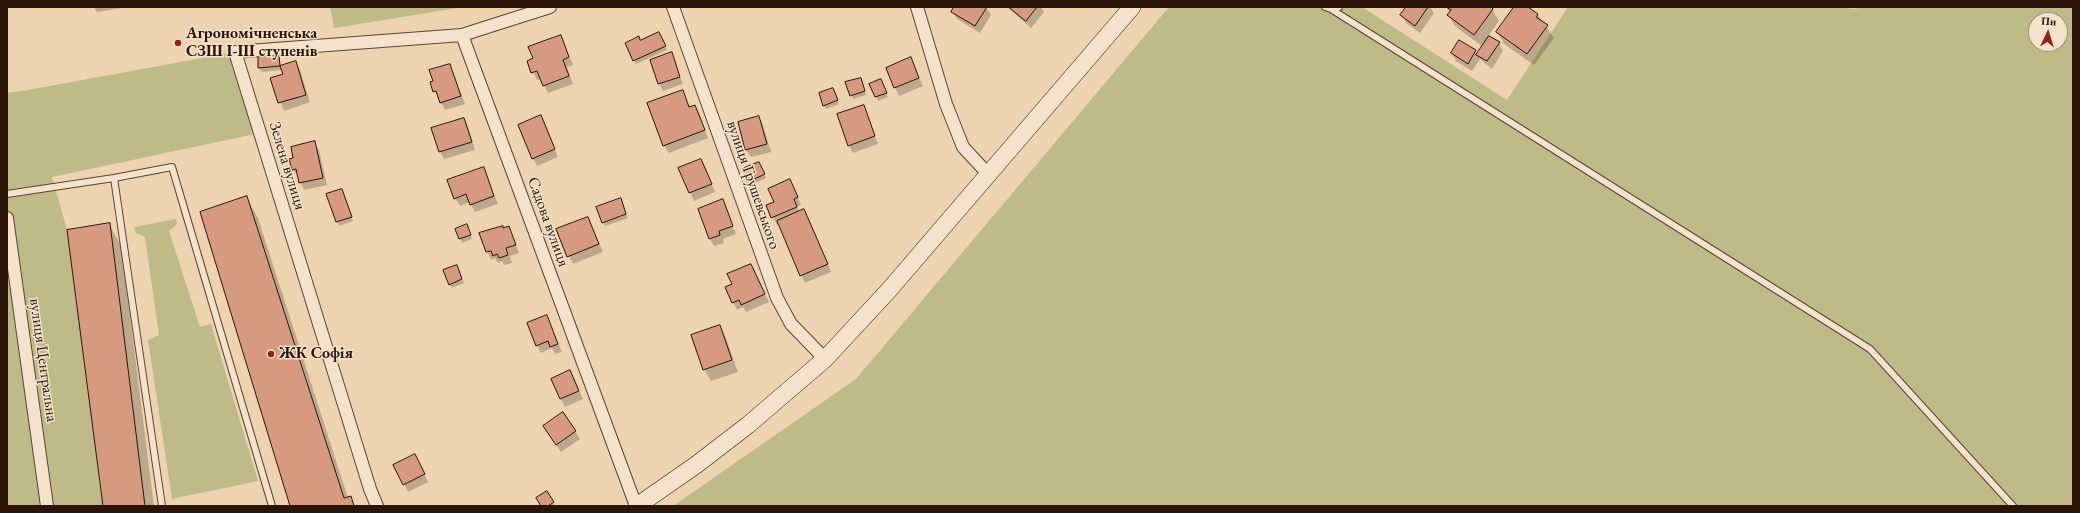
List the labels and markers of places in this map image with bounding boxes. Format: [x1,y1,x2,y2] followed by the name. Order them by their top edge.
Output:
[186,24,318,62] place label: Агрономічненська СЗШ І-ІІІ ступенів
[173,38,183,48] marker: Агрономічненська СЗШ І-ІІІ ступенів
[279,344,353,364] place label: ЖК Софія
[266,349,276,359] marker: ЖК Софія

